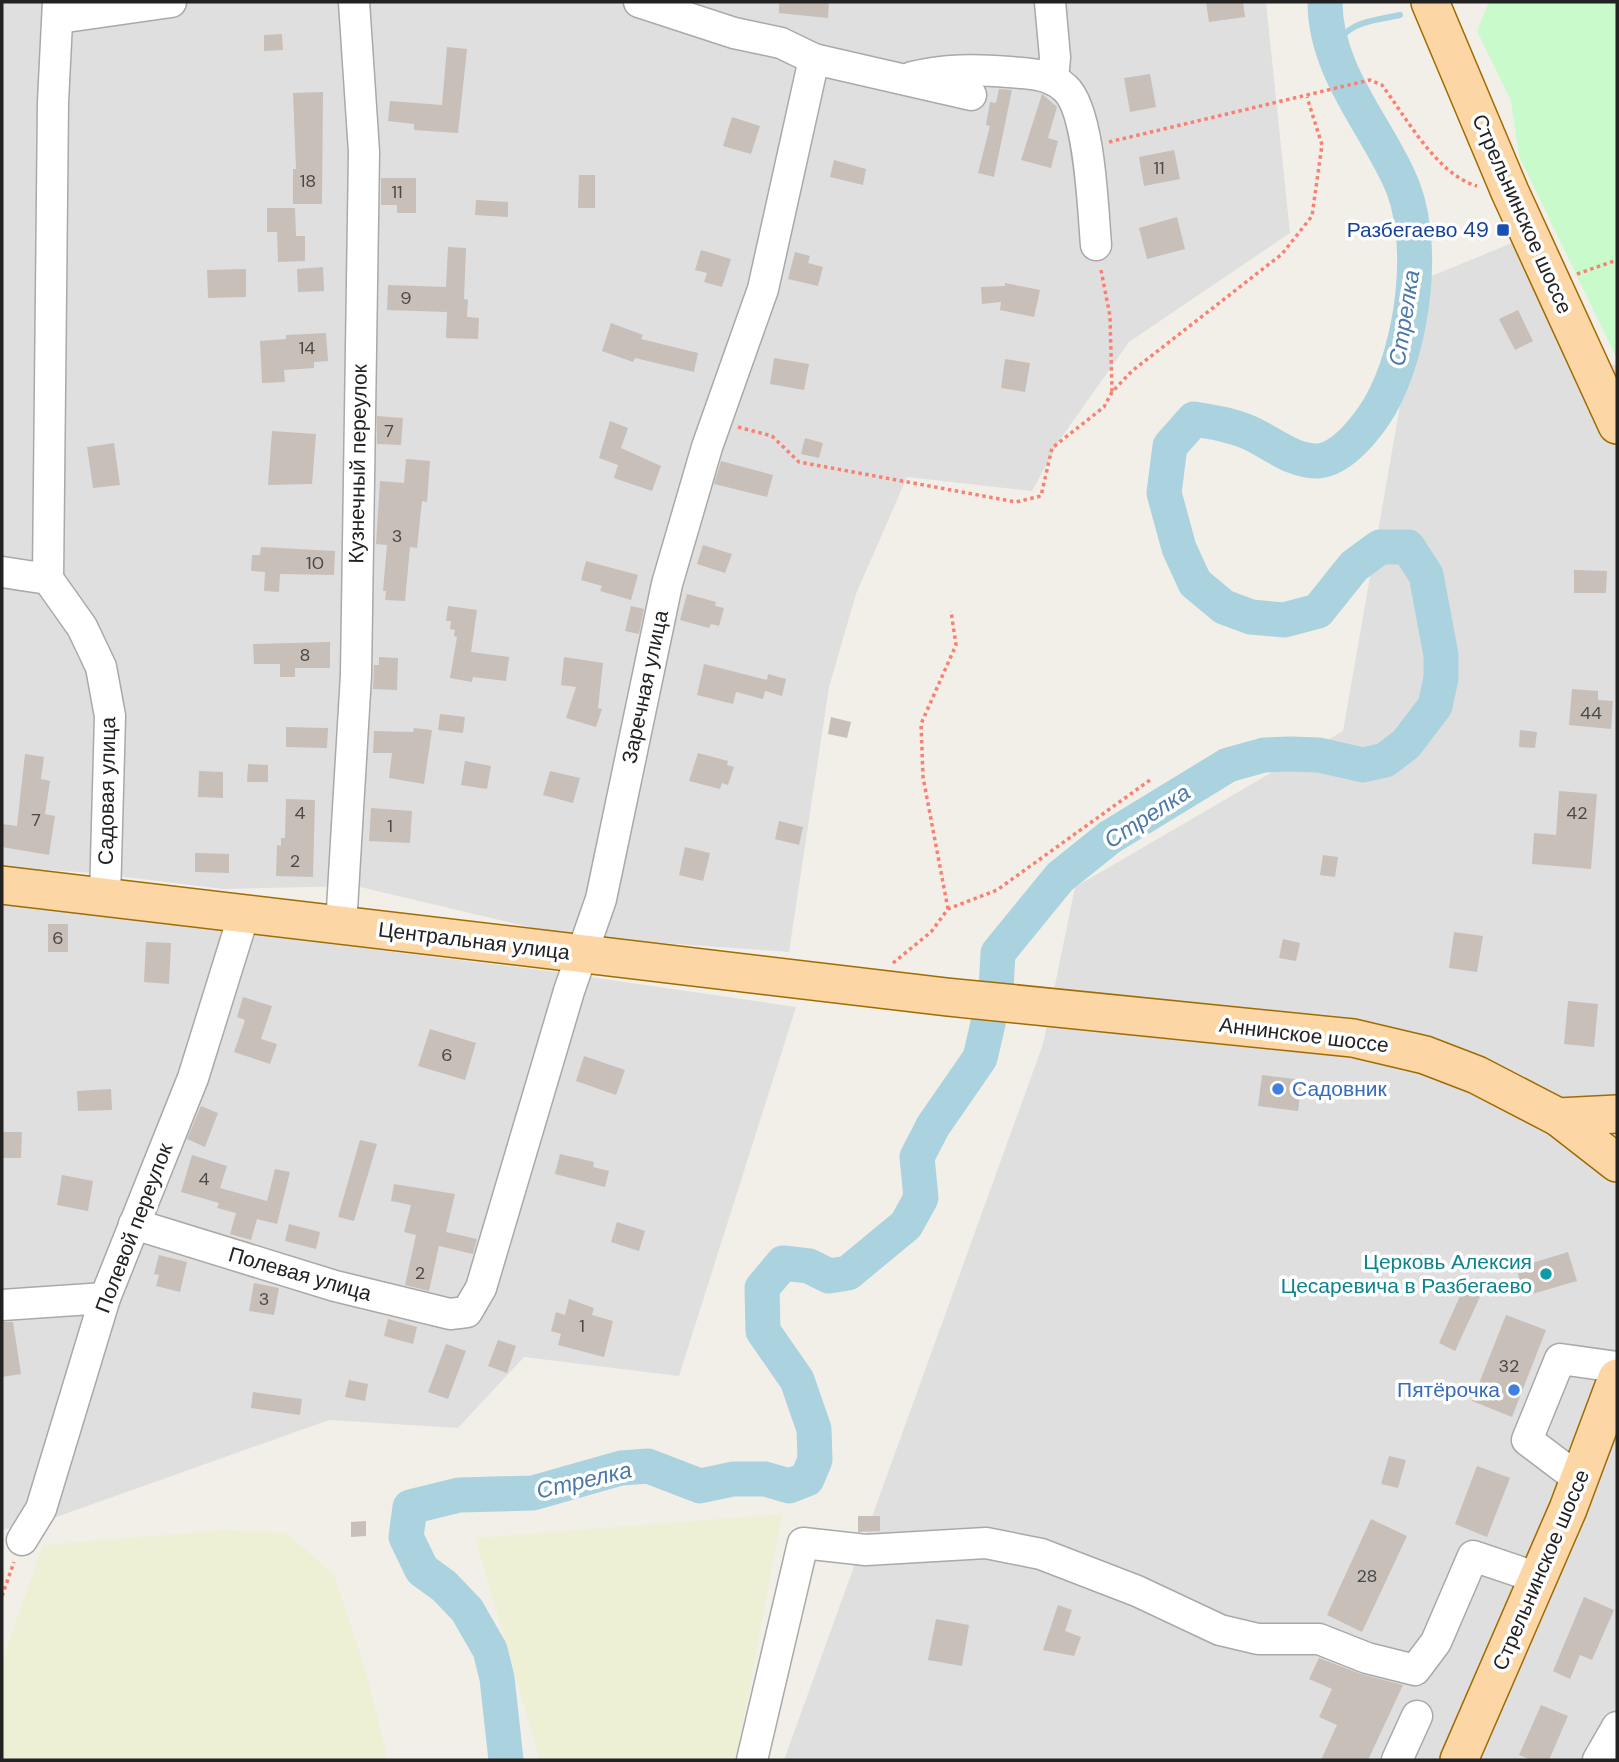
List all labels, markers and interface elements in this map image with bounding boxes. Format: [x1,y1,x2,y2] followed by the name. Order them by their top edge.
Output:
[1465,110,1579,318] street label: Стрельнинское шоссе
[1153,156,1165,180] house number: 11
[300,169,316,193] house number: 18
[391,180,403,204] house number: 11
[1347,216,1489,244] place label: Разбегаево 49
[1495,222,1511,238] marker: Разбегаево 49
[1382,268,1426,368] water label: Стрелка
[400,286,412,310] house number: 9
[299,336,315,360] house number: 14
[342,363,374,564] street label: Кузнечный переулок
[384,419,394,443] house number: 7
[392,524,402,548] house number: 3
[306,551,324,575] house number: 10
[615,608,675,766] street label: Заречная улица
[300,643,310,667] house number: 8
[1580,701,1602,725] house number: 44
[92,716,122,865] street label: Садовая улица
[1098,777,1196,855] water label: Стрелка
[295,801,306,825] house number: 4
[1566,801,1588,825] house number: 42
[31,808,41,832] house number: 7
[387,814,393,838] house number: 1
[290,849,300,873] house number: 2
[377,915,572,967] street label: Центральная улица
[52,926,64,950] house number: 6
[1218,1011,1390,1059] street label: Аннинское шоссе
[441,1043,453,1067] house number: 6
[1292,1075,1387,1103] place label: Садовник
[1270,1081,1286,1097] marker: Садовник
[89,1138,180,1317] street label: Полевой переулок
[199,1167,210,1191] house number: 4
[225,1240,375,1308] street label: Полевая улица
[1281,1248,1532,1300] place label: Церковь Алексия Цесаревича в Разбегаево
[415,1261,425,1285] house number: 2
[1538,1266,1554,1282] marker: Церковь Алексия Цесаревича в Разбегаево
[259,1287,269,1311] house number: 3
[579,1314,585,1338] house number: 1
[1498,1354,1520,1378] house number: 32
[1397,1376,1500,1404] place label: Пятёрочка
[1506,1382,1522,1398] marker: Пятёрочка
[533,1454,635,1506] water label: Стрелка
[1486,1465,1596,1675] street label: Стрельнинское шоссе
[1356,1564,1378,1588] house number: 28

